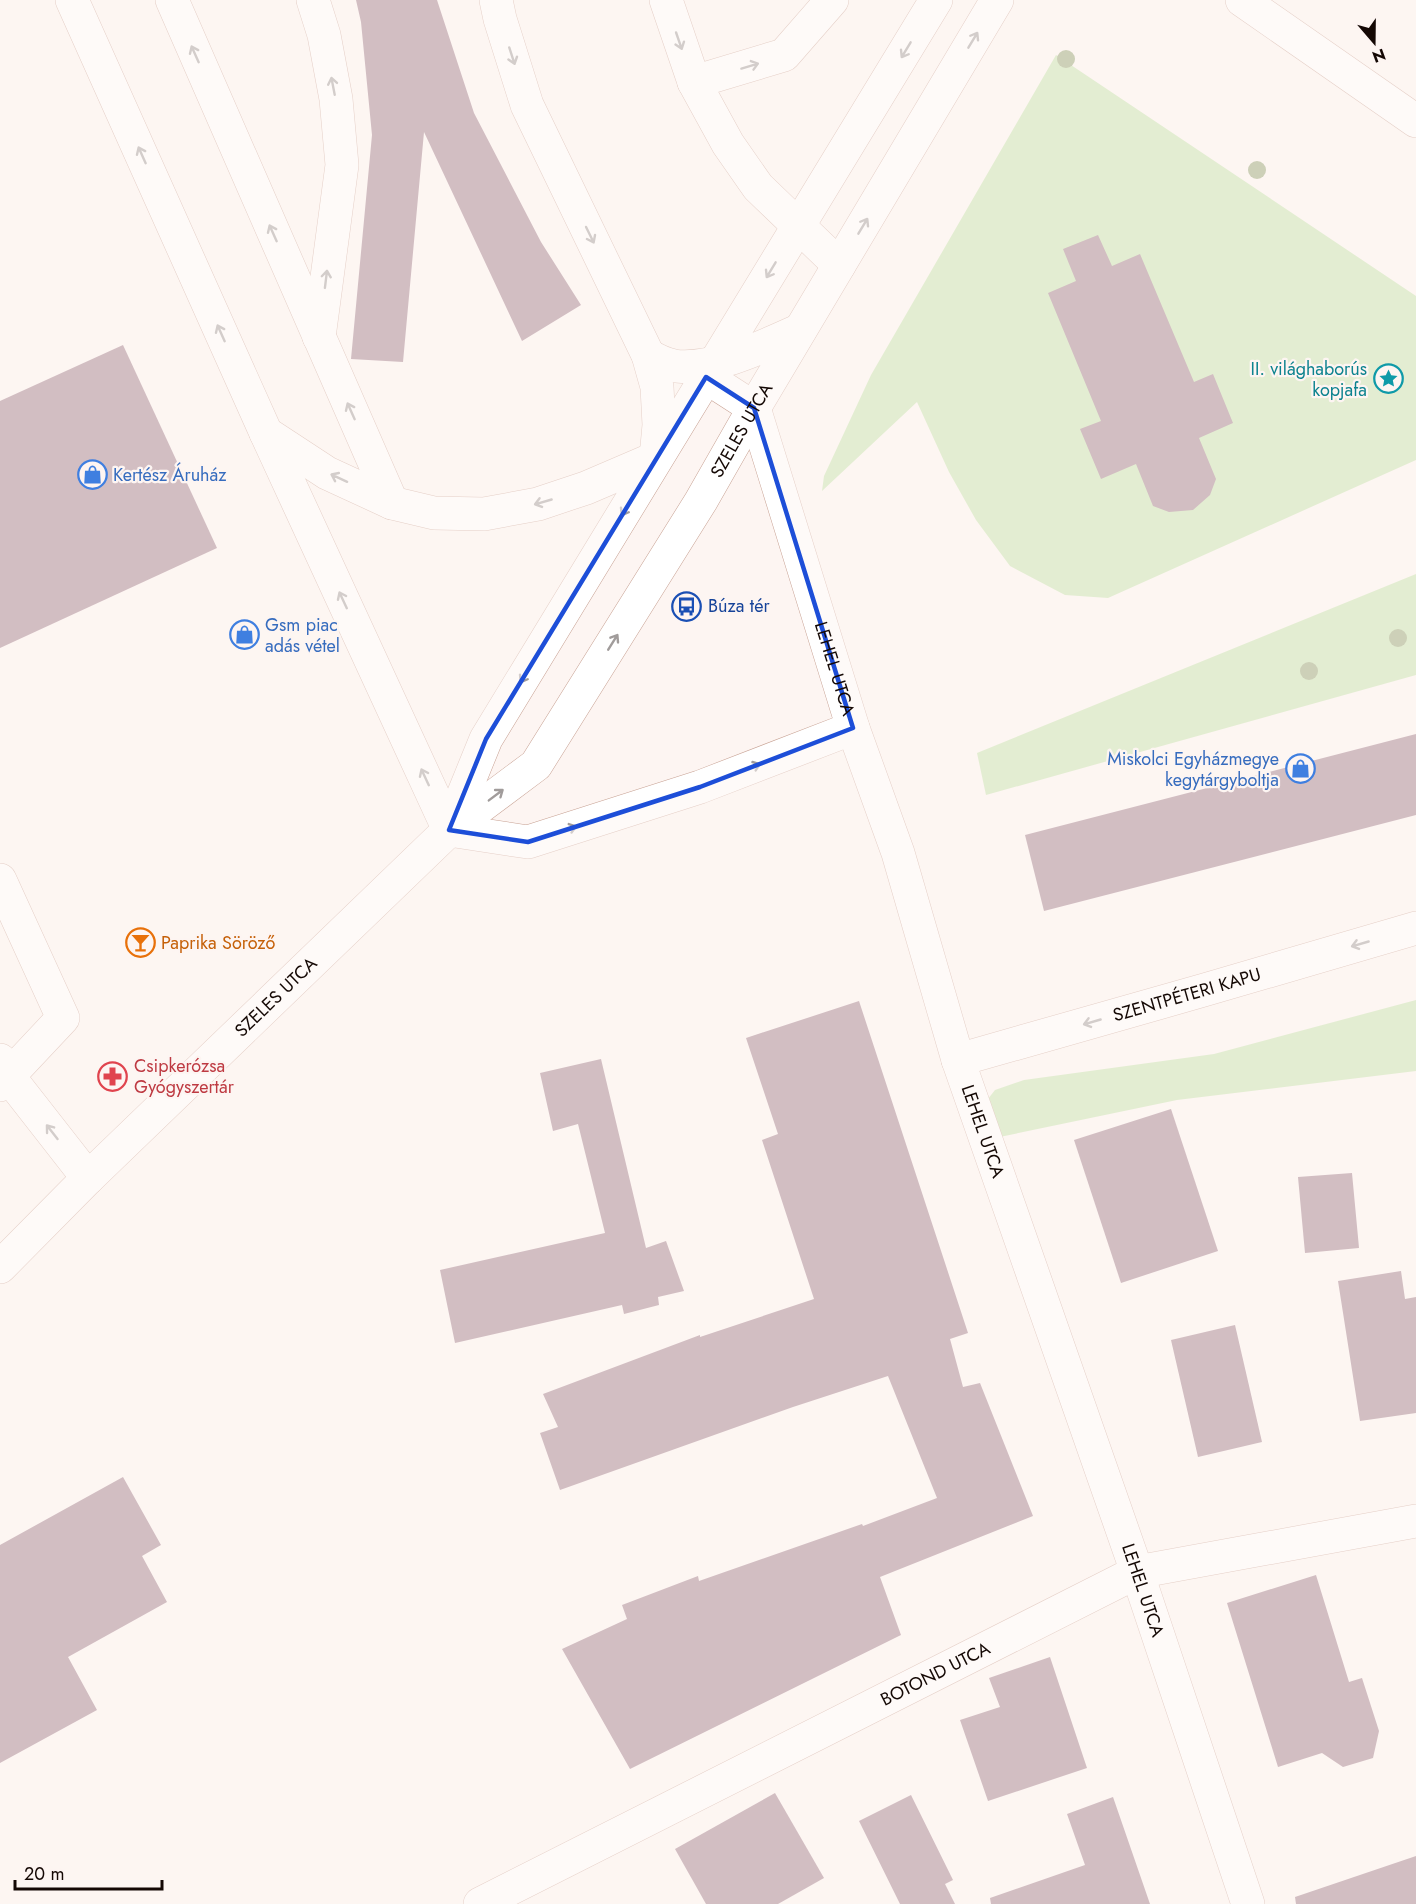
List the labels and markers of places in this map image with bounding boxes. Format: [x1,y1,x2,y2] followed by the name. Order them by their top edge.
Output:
[1251,356,1367,403] place label: II. világhaborús kopjafa
[1372,363,1404,395] place icon: II. világhaborús kopjafa
[76,459,108,491] shop icon: Kertész Áruház
[113,462,227,488] place label: Kertész Áruház
[671,590,703,622] bus stop icon: Búza tér
[708,593,770,619] place label: Búza tér
[265,612,340,659] place label: Gsm piac adás vétel
[228,619,260,651] shop icon: Gsm piac adás vétel
[1107,746,1279,793] place label: Miskolci Egyházmegye kegytárgyboltja
[1284,753,1316,785] shop icon: Miskolci Egyházmegye kegytárgyboltja
[124,927,156,959] bar icon: Paprika Söröző
[161,930,276,956] place label: Paprika Söröző
[134,1053,235,1100] place label: Csipkerózsa Gyógyszertár
[97,1060,129,1092] pharmacy icon: Csipkerózsa Gyógyszertár

